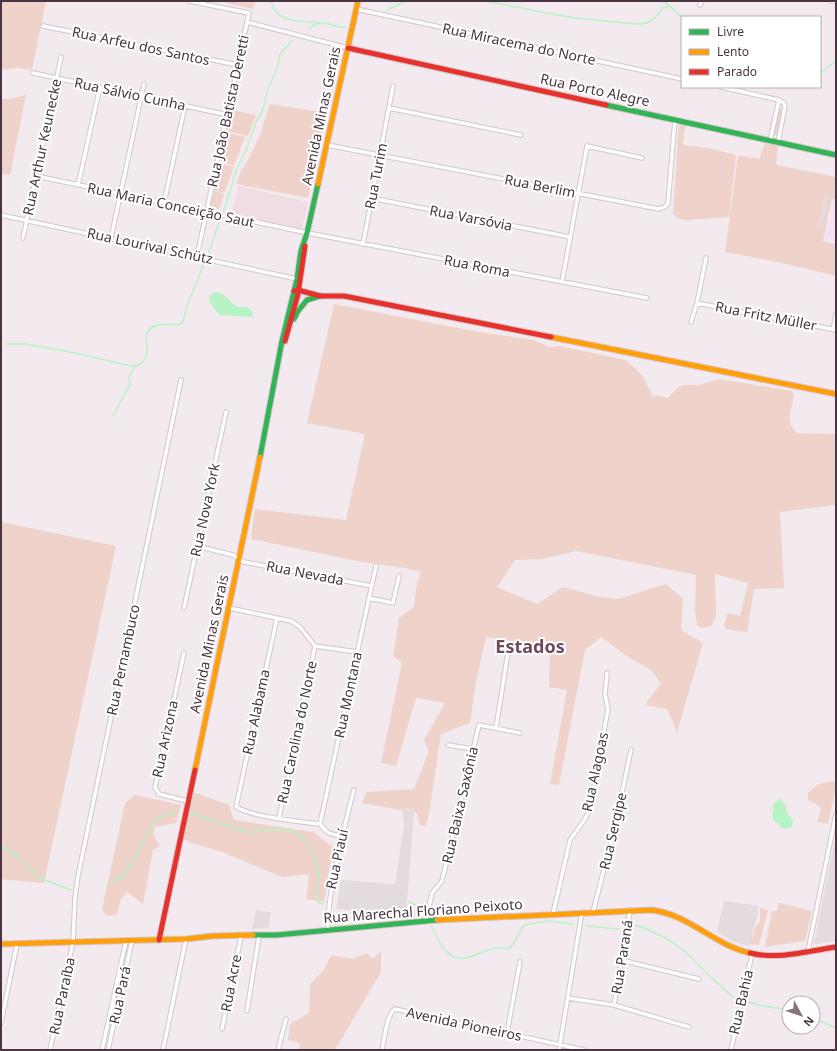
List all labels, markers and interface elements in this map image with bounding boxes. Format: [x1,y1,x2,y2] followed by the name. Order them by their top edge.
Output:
[681,16,821,88] legend
[441,18,598,69] street label: Rua Miracema do Norte
[70,22,212,69] street label: Rua Arfeu dos Santos
[717,23,744,40] text: Livre
[202,33,253,189] street label: Rua João Batista Deretti
[717,43,749,60] text: Lento
[297,45,345,187] street label: Avenida Minas Gerais
[717,63,757,80] text: Parado
[539,69,652,110] street label: Rua Porto Alegre
[73,72,188,115] street label: Rua Sálvio Cunha
[18,77,65,217] street label: Rua Arthur Keunecke
[360,141,391,211] street label: Rua Turim
[503,169,577,202] street label: Rua Berlim
[86,178,256,232] street label: Rua Maria Conceição Saut
[428,200,514,235] street label: Rua Varsóvia
[85,223,215,268] street label: Rua Lourival Schütz
[442,250,512,281] street label: Rua Roma
[714,296,819,335] street label: Rua Fritz Müller
[185,461,224,558] street label: Rua Nova York
[265,556,345,589] street label: Rua Nevada
[185,573,233,715] street label: Avenida Minas Gerais
[101,603,144,717] street label: Rua Pernambuco
[495,634,565,658] district label: Estados
[329,650,366,740] street label: Rua Montana
[272,659,321,805] street label: Rua Carolina do Norte
[237,668,274,756] street label: Rua Alabama
[147,698,182,779] street label: Rua Arizona
[577,730,612,813] street label: Rua Alagoas
[437,744,482,865] street label: Rua Baixa Saxônia
[594,790,631,871] street label: Rua Sergipe
[321,827,352,891] street label: Rua Piauí
[323,894,523,927] street label: Rua Marechal Floriano Peixoto
[606,918,637,995] street label: Rua Paraná
[216,953,245,1013] street label: Rua Acre
[44,955,79,1036] street label: Rua Paraíba
[104,964,135,1026] street label: Rua Pará
[724,968,757,1036] street label: Rua Bahia
[781,995,821,1035] north arrow
[405,1002,524,1045] street label: Avenida Pioneiros
[800,1013,818,1030] text: N

